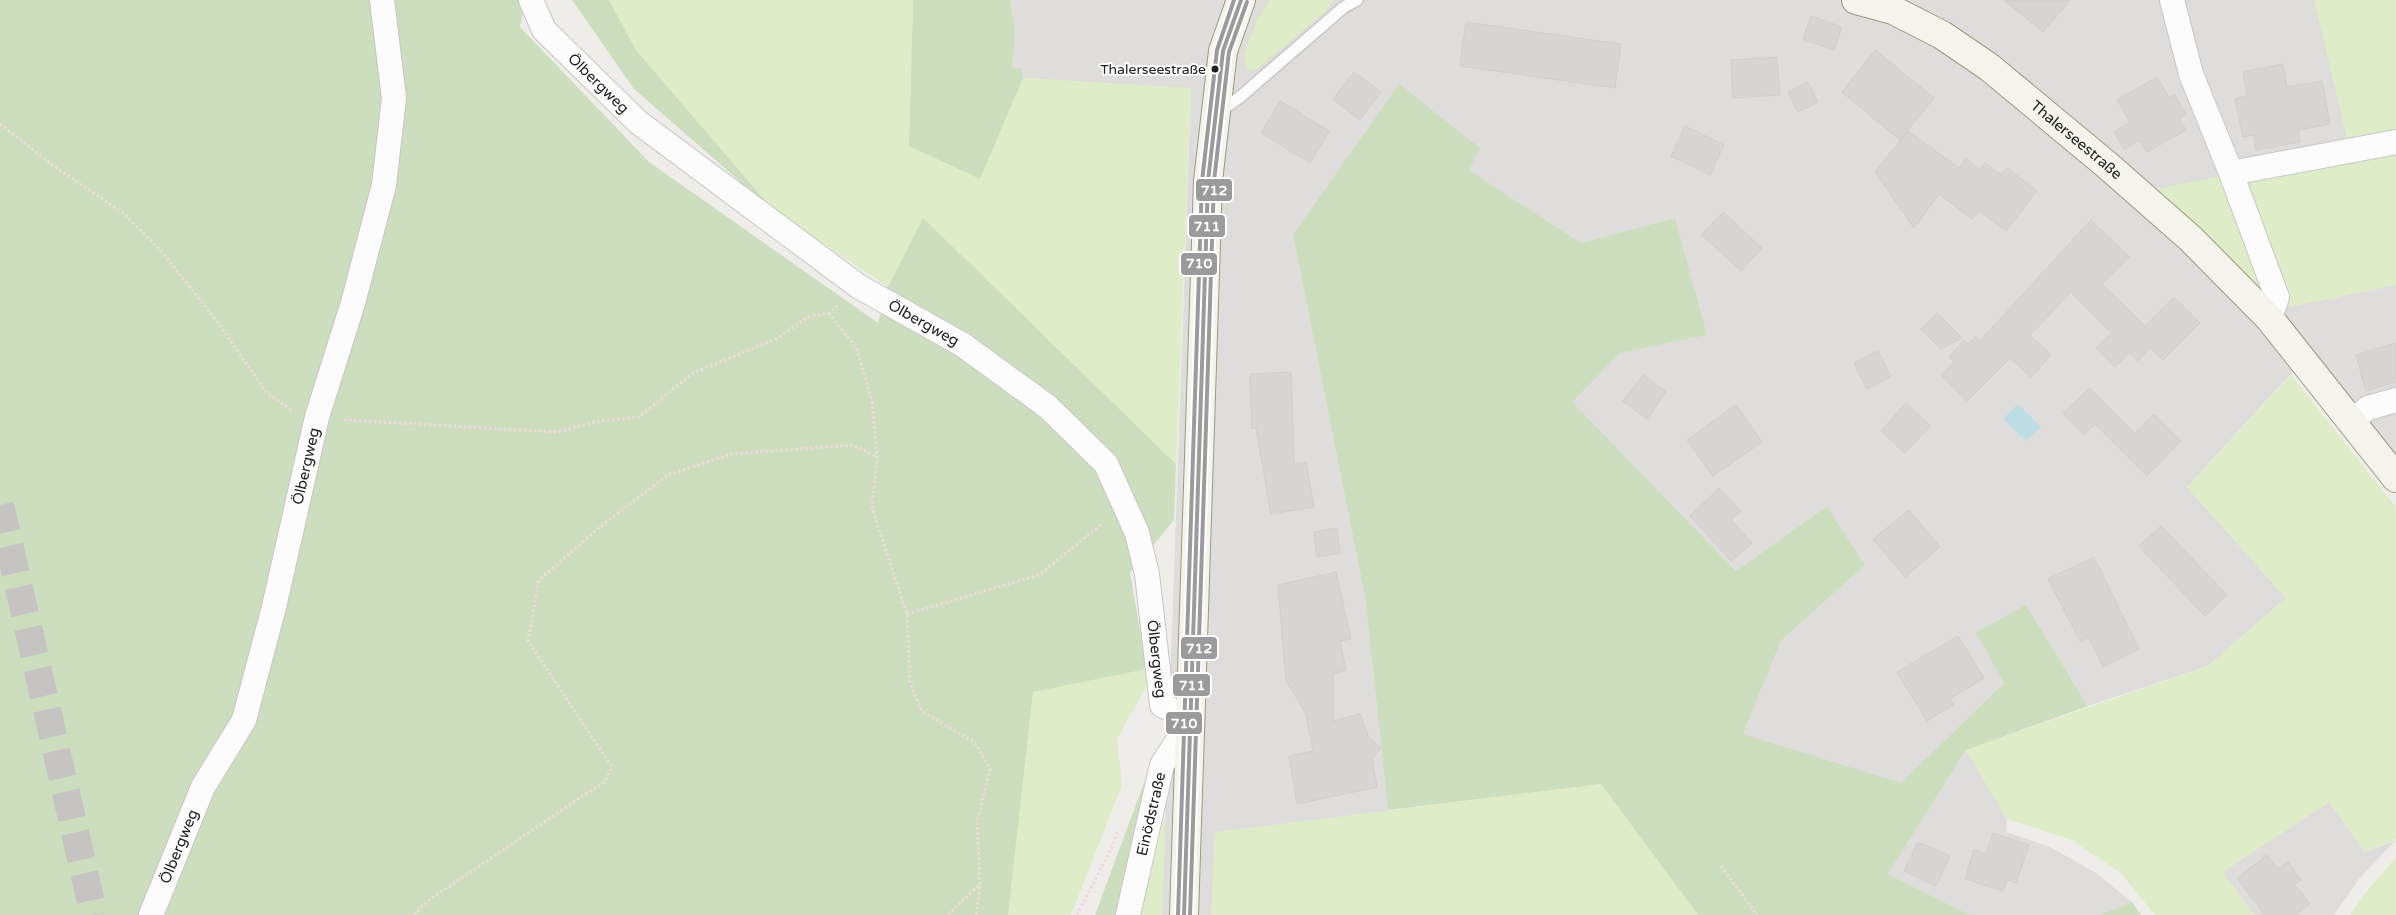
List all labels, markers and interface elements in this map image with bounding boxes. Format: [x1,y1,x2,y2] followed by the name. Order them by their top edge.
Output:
[564,49,633,117] street label: Ölbergweg
[1100,61,1206,78] place label: Thalerseestraße
[1210,64,1220,74] marker: Thalerseestraße
[2027,97,2126,183] street label: Thalerseestraße
[1195,178,1233,202] line badge: 712
[1201,182,1227,199] text: 712
[1188,214,1226,238] line badge: 711
[1194,218,1220,235] text: 711
[1180,252,1218,276] line badge: 710
[1186,255,1212,272] text: 710
[885,296,962,350] street label: Ölbergweg
[288,426,323,506] street label: Ölbergweg
[1143,619,1170,699] street label: Ölbergweg
[1180,636,1218,660] line badge: 712
[1186,640,1212,657] text: 712
[1172,673,1211,697] line badge: 711
[1179,677,1205,694] text: 711
[1165,711,1203,735] line badge: 710
[1171,715,1197,732] text: 710
[1133,770,1169,858] street label: Einödstraße
[156,807,202,886] street label: Ölbergweg

